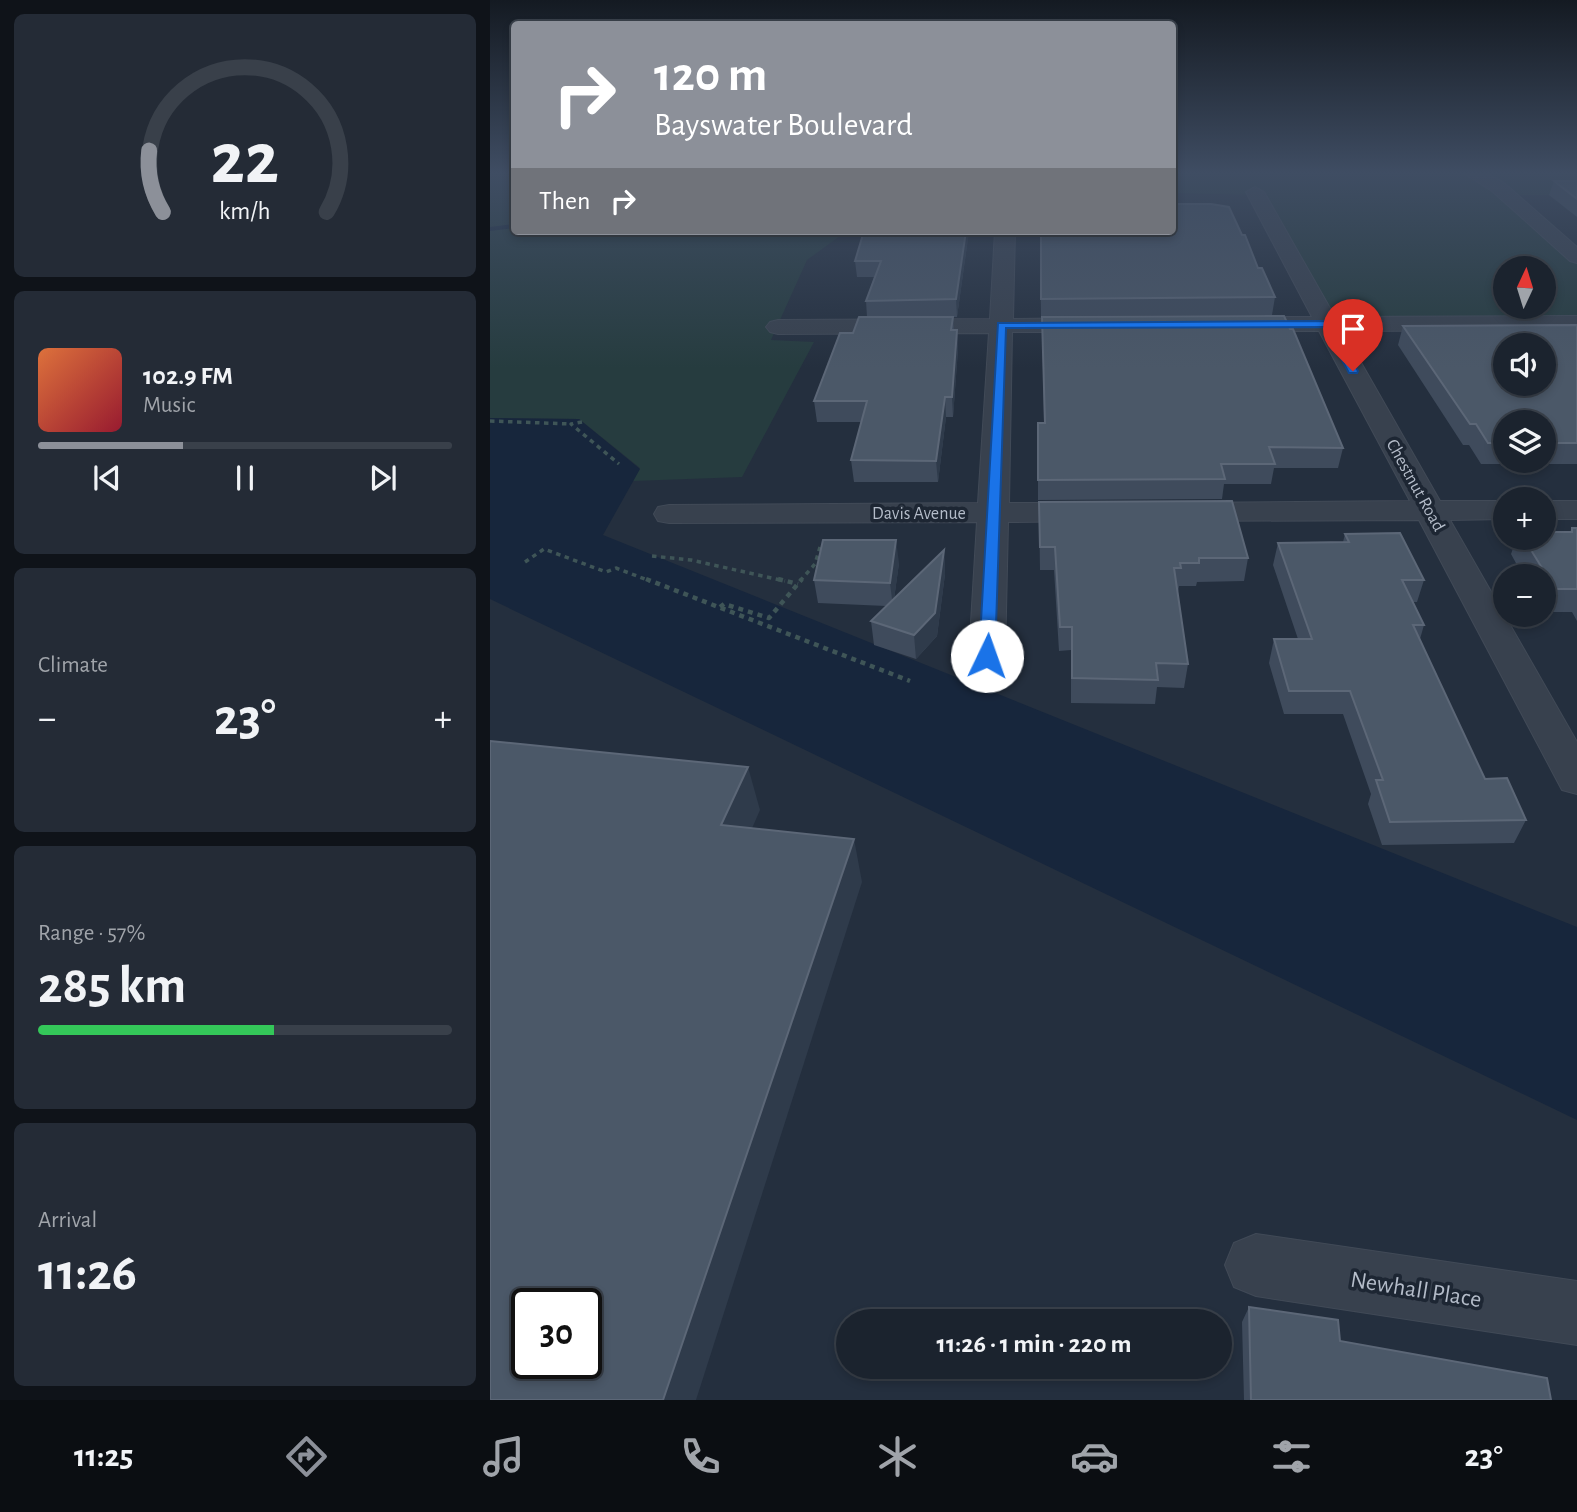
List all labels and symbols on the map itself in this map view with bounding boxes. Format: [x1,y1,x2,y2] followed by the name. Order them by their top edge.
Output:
[1493,256,1556,318] north arrow
[1323,299,1383,371] pin
[1382,436,1448,535] street label: Chestnut Road
[872,505,966,523] street label: Davis Avenue
[950,619,1024,693] position arrow
[1349,1268,1483,1312] street label: Newhall Place
[511,1288,602,1379] speed limit sign: 30

